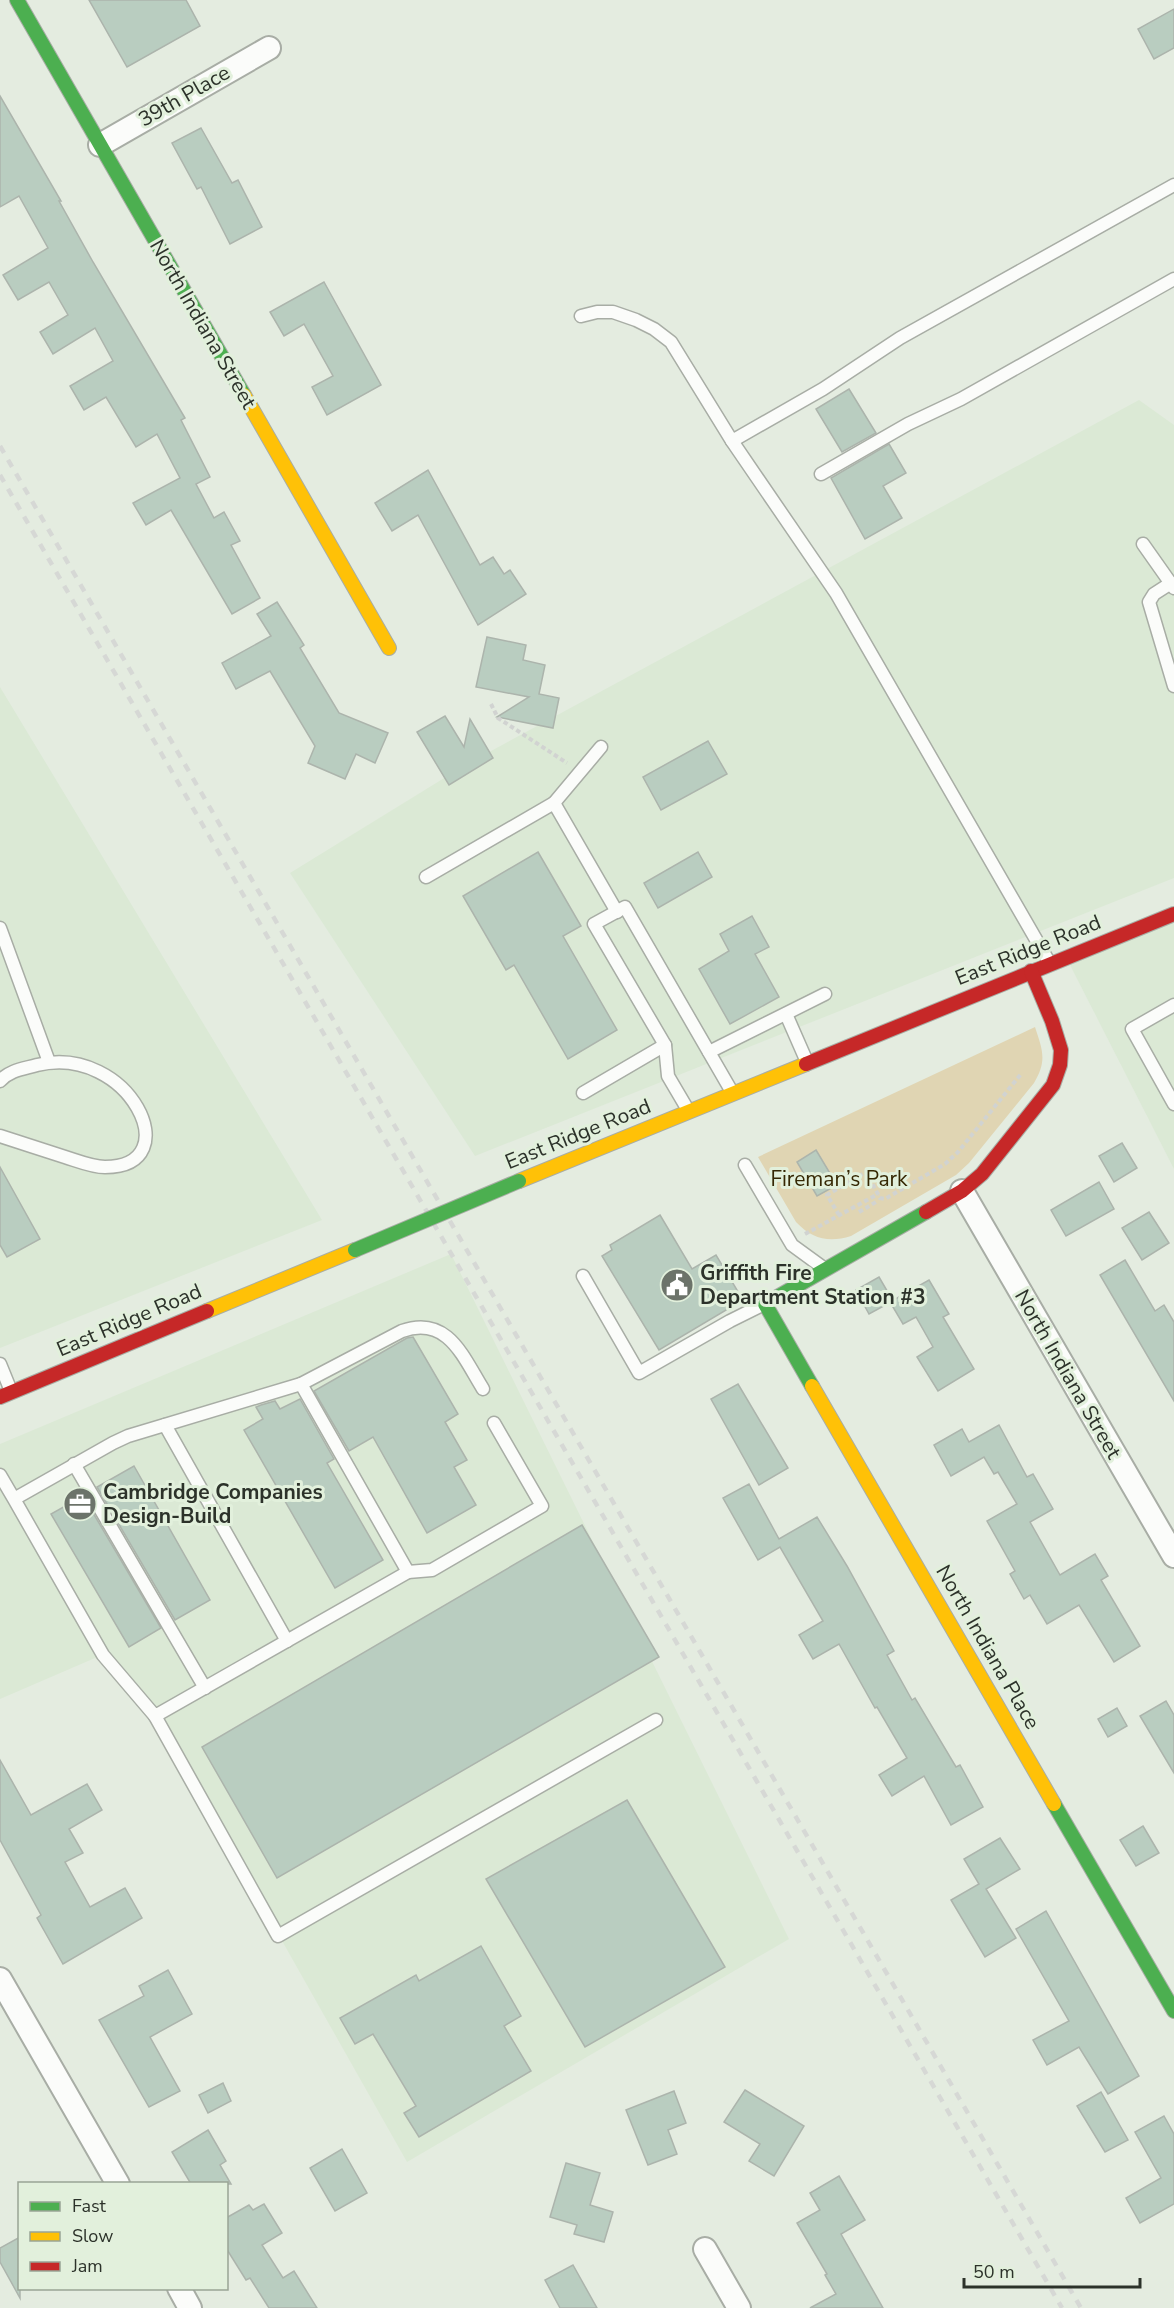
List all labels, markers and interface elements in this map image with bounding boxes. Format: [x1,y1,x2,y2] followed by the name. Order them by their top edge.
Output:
[133,59,235,133] street label: 39th Place
[143,234,263,414] street label: North Indiana Street
[951,908,1105,992] street label: East Ridge Road
[501,1092,655,1176] street label: East Ridge Road
[770,1165,908,1193] park label: Fireman’s Park
[700,1259,926,1311] place label: Griffith Fire Department Station #3
[659,1267,695,1303] public building icon: Griffith Fire Department Station #3
[52,1277,206,1363] street label: East Ridge Road
[1008,1284,1128,1464] street label: North Indiana Street
[103,1478,323,1530] place label: Cambridge Companies Design-Build
[62,1486,98,1522] office icon: Cambridge Companies Design-Build
[930,1560,1046,1734] street label: North Indiana Place
[18,2182,228,2290] legend
[72,2194,107,2218] text: Fast
[72,2224,113,2248] text: Slow
[964,2251,1140,2289] scale bar
[71,2254,103,2278] text: Jam
[973,2260,1015,2284] text: 50 m

